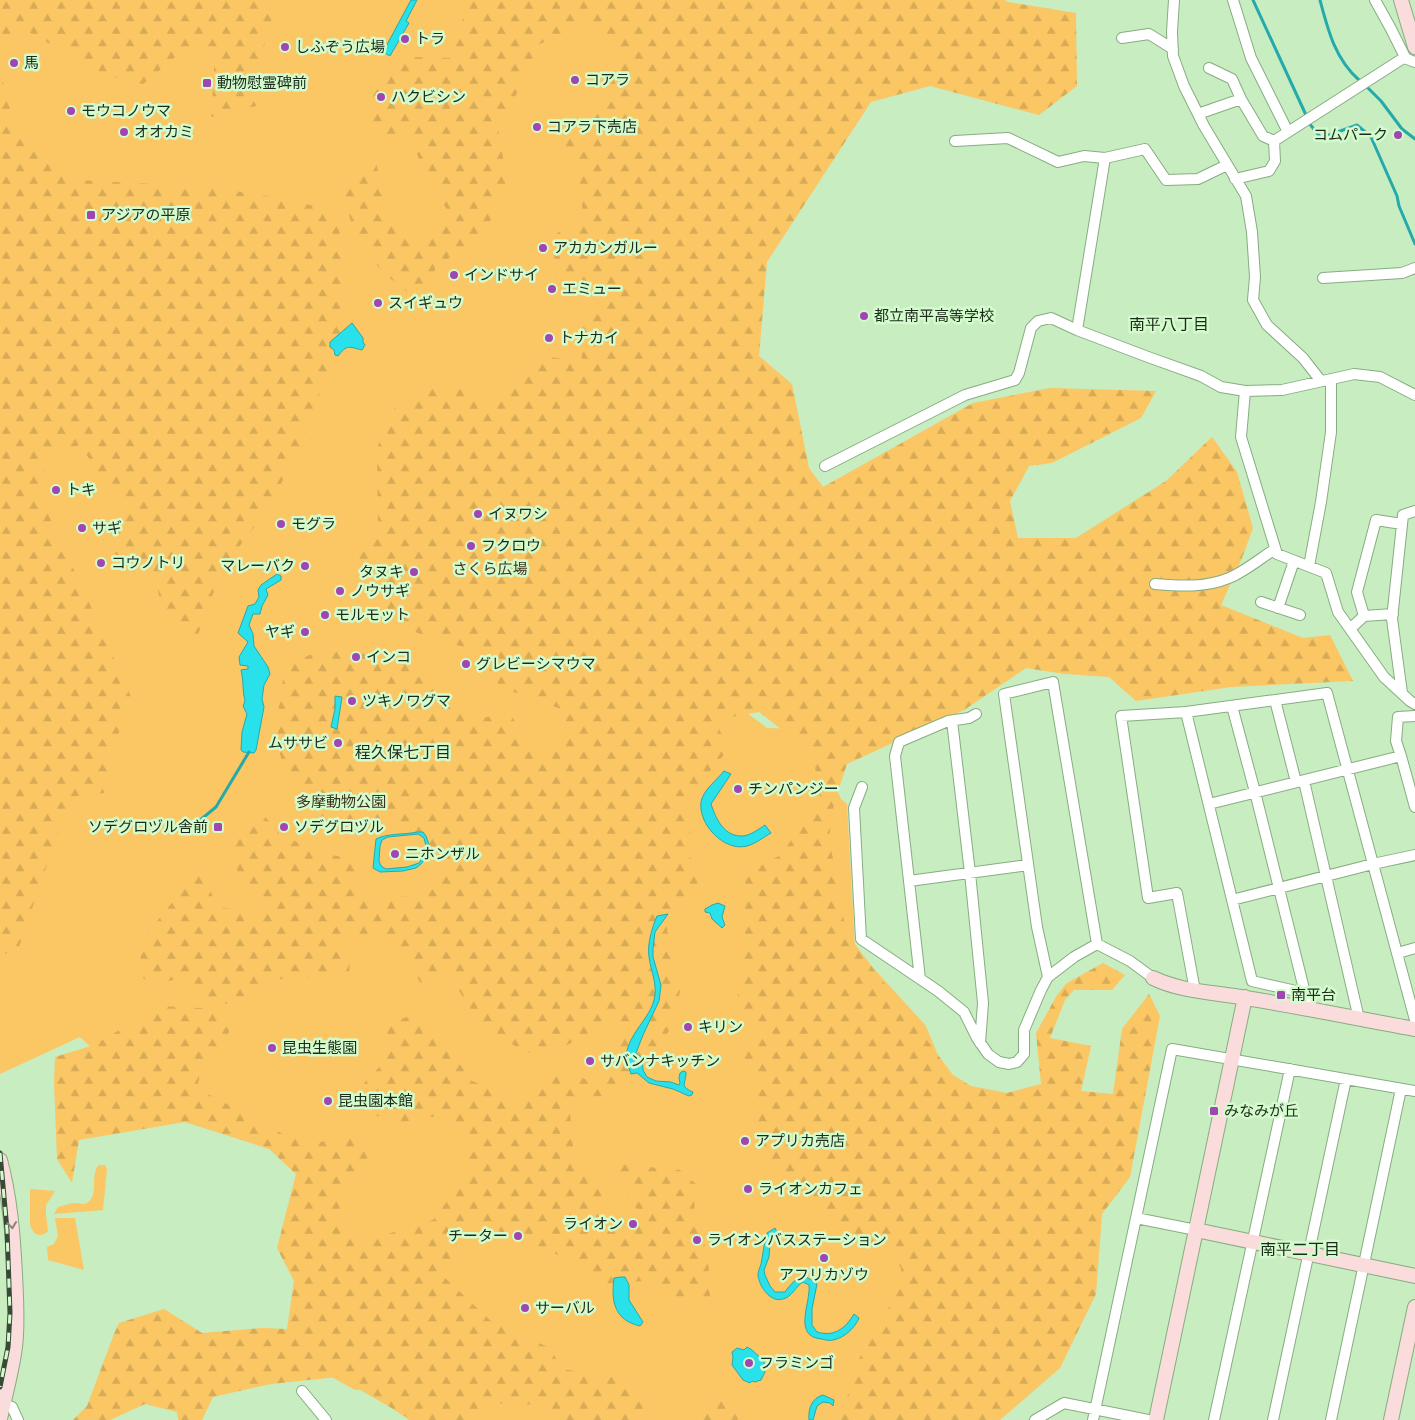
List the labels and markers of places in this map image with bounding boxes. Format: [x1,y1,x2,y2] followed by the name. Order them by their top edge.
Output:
[415,30,445,49] place label: トラ
[399,33,411,45] marker: トラ
[295,38,385,57] place label: しふぞう広場
[279,41,291,53] marker: しふぞう広場
[24,54,39,73] place label: 馬
[8,57,20,69] marker: 馬
[585,71,630,90] place label: コアラ
[217,74,307,93] place label: 動物慰霊碑前
[569,74,581,86] marker: コアラ
[201,77,213,89] marker: 動物慰霊碑前
[391,88,466,107] place label: ハクビシン
[375,91,387,103] marker: ハクビシン
[81,102,171,121] place label: モウコノウマ
[65,105,77,117] marker: モウコノウマ
[547,118,637,137] place label: コアラ下売店
[531,121,543,133] marker: コアラ下売店
[134,123,194,142] place label: オオカミ
[118,126,130,138] marker: オオカミ
[1313,126,1388,145] place label: コムパーク
[1392,129,1404,141] marker: コムパーク
[101,206,190,225] place label: アジアの平原
[85,209,97,221] marker: アジアの平原
[553,239,658,258] place label: アカカンガルー
[537,242,549,254] marker: アカカンガルー
[464,266,539,285] place label: インドサイ
[448,269,460,281] marker: インドサイ
[562,280,622,299] place label: エミュー
[546,283,558,295] marker: エミュー
[388,294,463,313] place label: スイギュウ
[372,297,384,309] marker: スイギュウ
[874,307,994,326] place label: 都立南平高等学校
[858,310,870,322] marker: 都立南平高等学校
[559,329,619,348] place label: トナカイ
[543,332,555,344] marker: トナカイ
[66,481,96,500] place label: トキ
[50,484,62,496] marker: トキ
[488,505,548,524] place label: イヌワシ
[472,508,484,520] marker: イヌワシ
[291,515,336,534] place label: モグラ
[275,518,287,530] marker: モグラ
[92,519,122,538] place label: サギ
[76,522,88,534] marker: サギ
[481,537,541,556] place label: フクロウ
[465,540,477,552] marker: フクロウ
[111,554,185,573] place label: コウノトリ
[95,557,107,569] marker: コウノトリ
[220,557,295,576] place label: マレーバク
[299,560,311,572] marker: マレーバク
[359,563,404,582] place label: タヌキ
[408,566,420,578] marker: タヌキ
[350,582,410,601] place label: ノウサギ
[334,585,346,597] marker: ノウサギ
[335,606,410,625] place label: モルモット
[319,609,331,621] marker: モルモット
[265,623,295,642] place label: ヤギ
[299,626,311,638] marker: ヤギ
[366,648,411,667] place label: インコ
[350,651,362,663] marker: インコ
[476,655,596,674] place label: グレビーシマウマ
[460,658,472,670] marker: グレビーシマウマ
[362,692,451,711] place label: ツキノワグマ
[346,695,358,707] marker: ツキノワグマ
[268,734,328,753] place label: ムササビ
[332,737,344,749] marker: ムササビ
[748,780,839,799] place label: チンパンジー
[732,783,744,795] marker: チンパンジー
[88,818,208,837] place label: ソデグロヅル舎前
[294,818,384,837] place label: ソデグロヅル
[212,821,224,833] marker: ソデグロヅル舎前
[278,821,290,833] marker: ソデグロヅル
[405,845,480,864] place label: ニホンザル
[389,848,401,860] marker: ニホンザル
[1291,986,1336,1005] place label: 南平台
[1275,989,1287,1001] marker: 南平台
[698,1018,743,1037] place label: キリン
[682,1021,694,1033] marker: キリン
[282,1039,357,1058] place label: 昆虫生態園
[266,1042,278,1054] marker: 昆虫生態園
[600,1052,720,1071] place label: サバンナキッチン
[584,1055,596,1067] marker: サバンナキッチン
[338,1092,413,1111] place label: 昆虫園本館
[322,1095,334,1107] marker: 昆虫園本館
[1224,1102,1299,1121] place label: みなみが丘
[1208,1105,1220,1117] marker: みなみが丘
[755,1132,845,1151] place label: アプリカ売店
[739,1135,751,1147] marker: アプリカ売店
[758,1180,863,1199] place label: ライオンカフェ
[742,1183,754,1195] marker: ライオンカフェ
[563,1215,623,1234] place label: ライオン
[627,1218,639,1230] marker: ライオン
[448,1227,508,1246] place label: チーター
[512,1230,524,1242] marker: チーター
[707,1231,887,1250] place label: ライオンバスステーション
[691,1234,703,1246] marker: ライオンバスステーション
[818,1252,830,1264] marker: アフリカゾウ
[779,1266,869,1285] place label: アフリカゾウ
[535,1299,595,1318] place label: サーバル
[519,1302,531,1314] marker: サーバル
[759,1354,834,1373] place label: フラミンゴ
[743,1357,755,1369] marker: フラミンゴ

